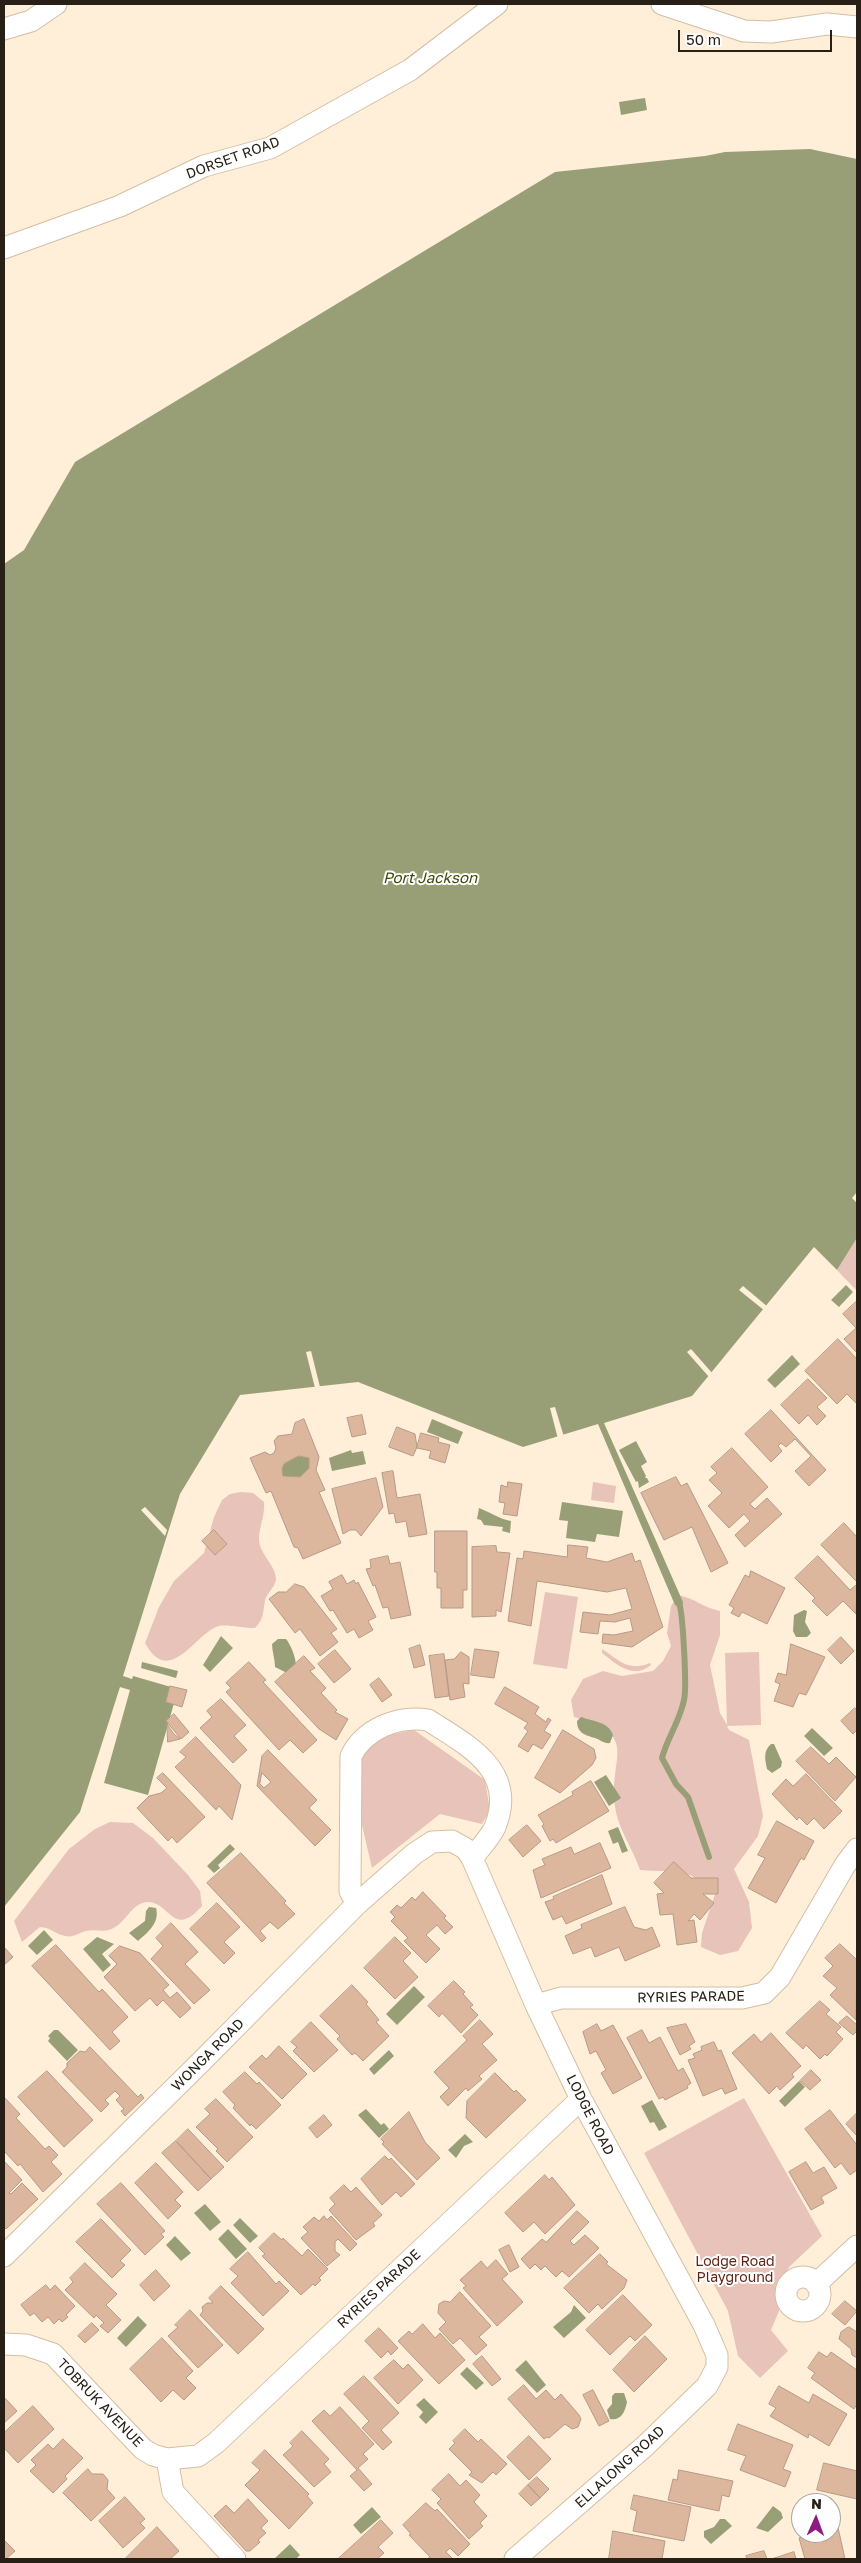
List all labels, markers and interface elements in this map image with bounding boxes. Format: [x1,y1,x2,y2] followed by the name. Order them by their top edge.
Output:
[681,20,835,52] scale bar
[686,30,721,48] text: 50 m
[184,133,282,183] street label: DORSET ROAD
[383,869,477,887] water label: Port Jackson
[637,1988,745,2006] street label: RYRIES PARADE
[168,2015,248,2095] street label: WONGA ROAD
[562,2072,618,2158] street label: LODGE ROAD
[334,2246,424,2332] street label: RYRIES PARADE
[695,2254,775,2286] park label: Lodge Road Playground
[54,2355,146,2451] street label: TOBRUK AVENUE
[572,2422,668,2512] street label: ELLALONG ROAD
[791,2493,841,2543] north arrow
[811,2495,822,2512] text: N

